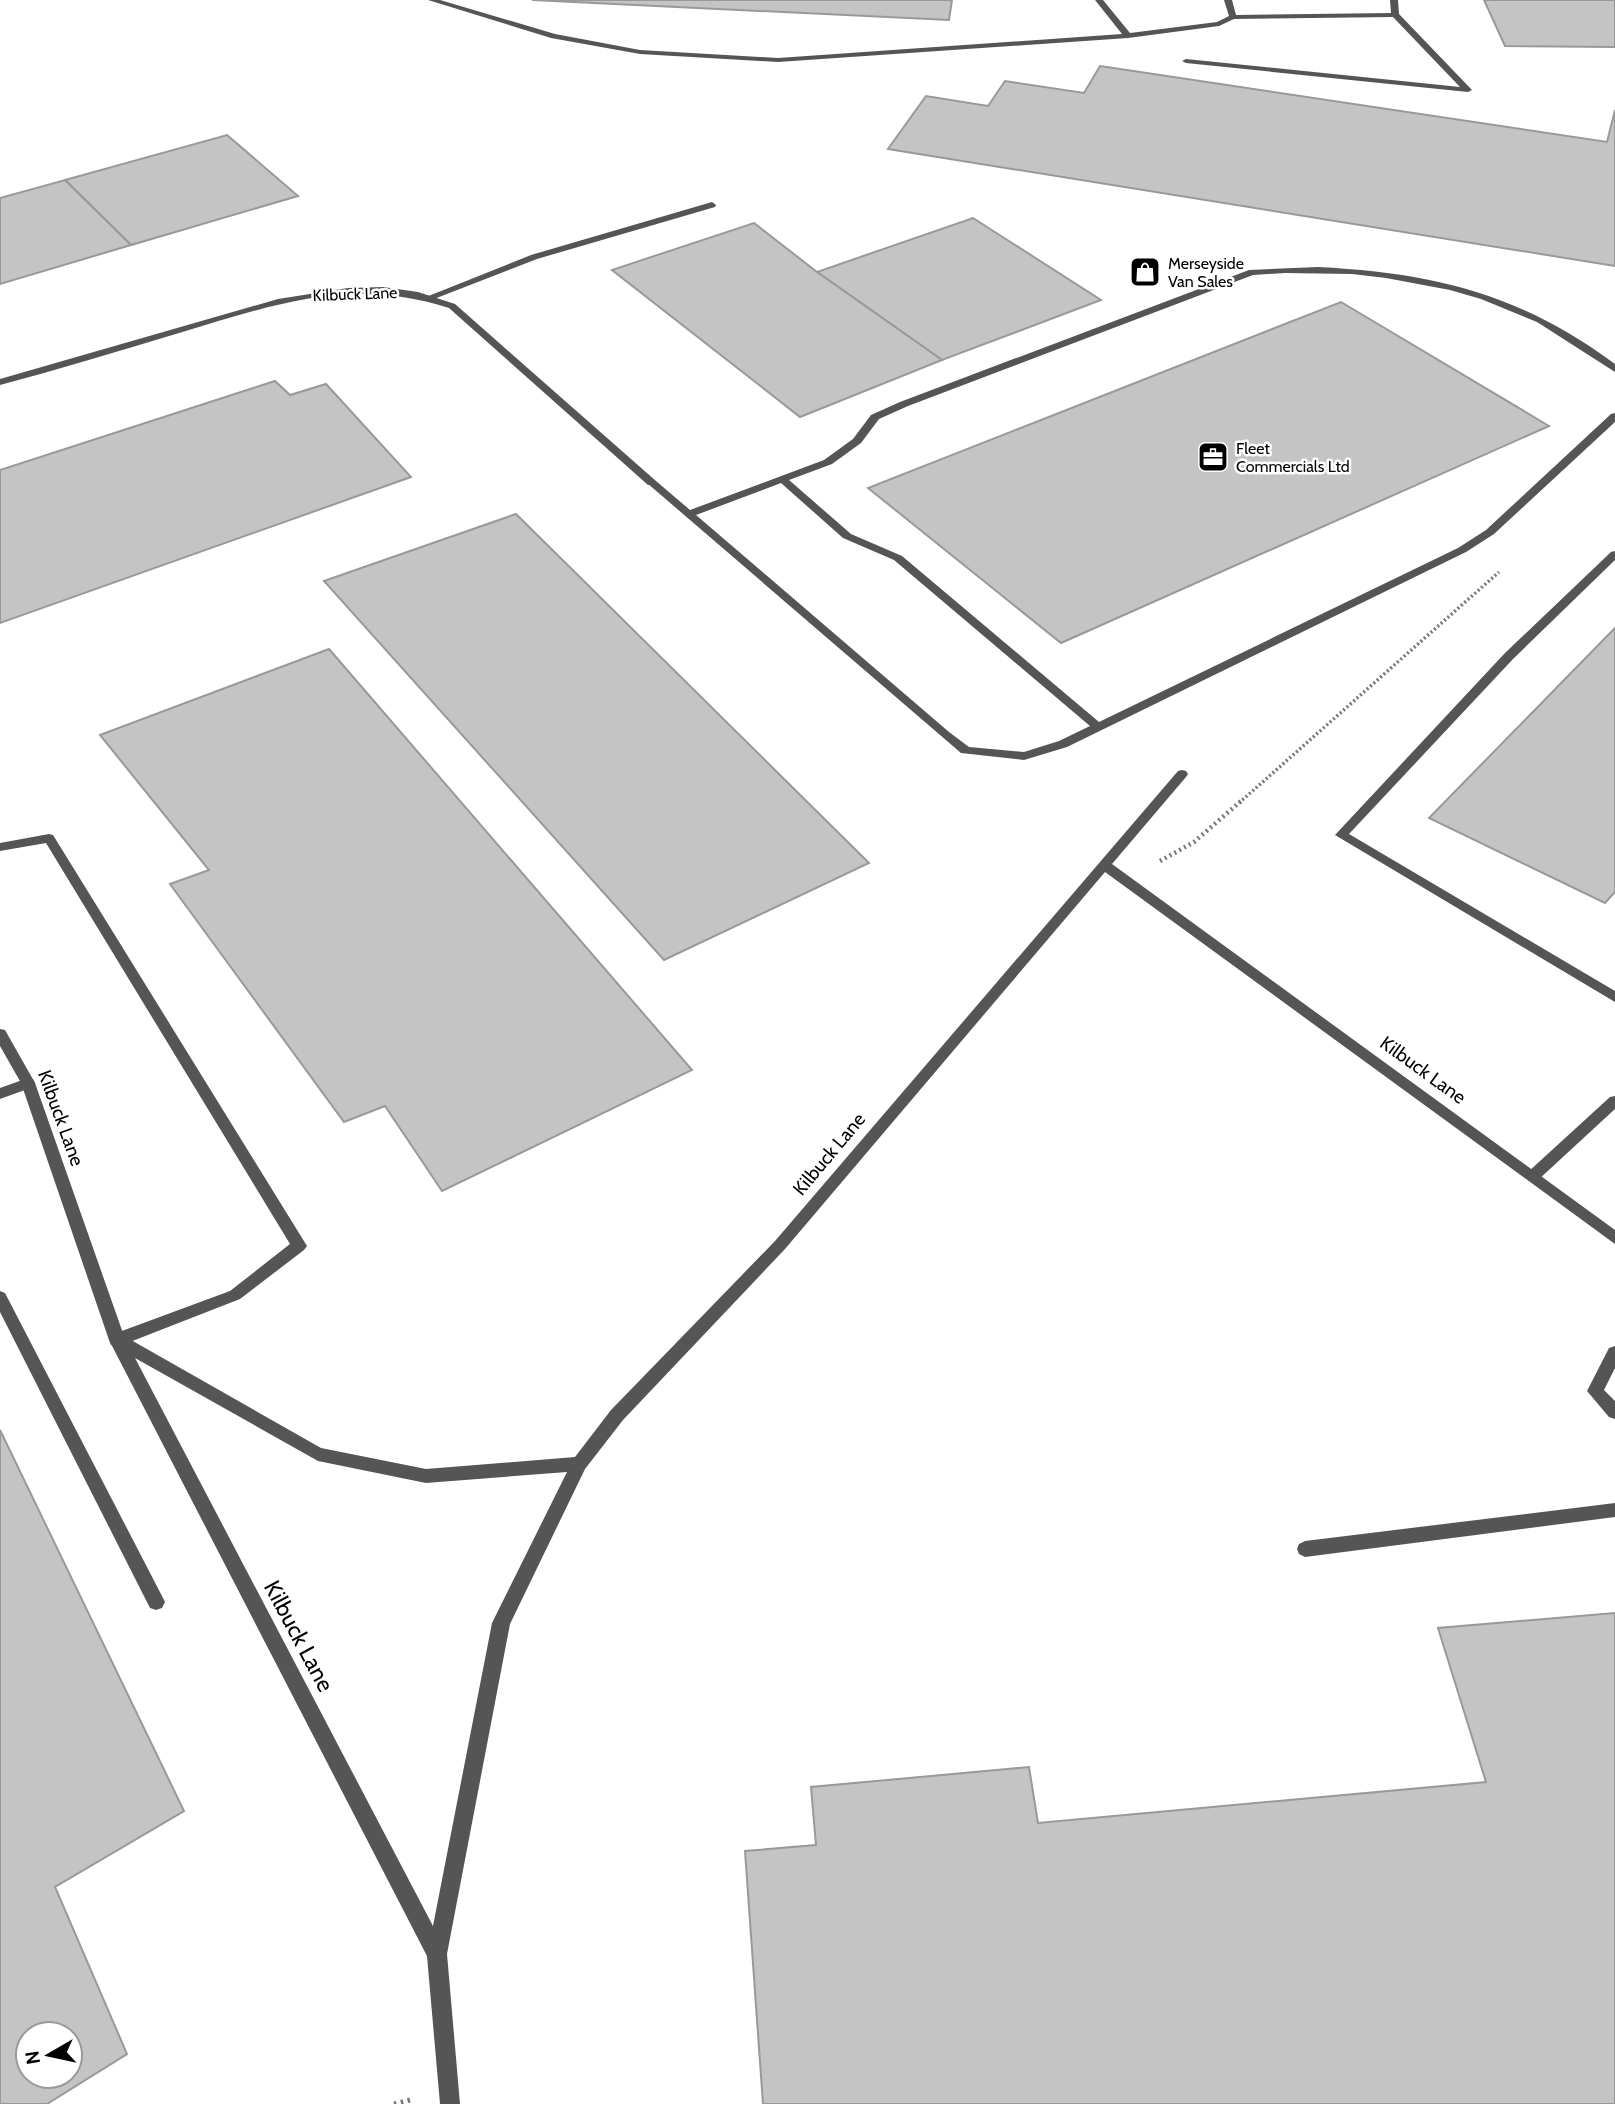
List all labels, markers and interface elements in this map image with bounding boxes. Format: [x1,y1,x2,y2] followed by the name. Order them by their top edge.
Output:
[1168,254,1244,291] place label: Merseyside Van Sales
[1128,255,1162,289] shop icon: Merseyside Van Sales
[312,283,398,305] street label: Kilbuck Lane
[1236,439,1350,476] place label: Fleet Commercials Ltd
[1196,440,1230,474] office icon: Fleet Commercials Ltd
[1376,1031,1471,1109] street label: Kilbuck Lane
[33,1067,89,1169] street label: Kilbuck Lane
[788,1108,870,1200] street label: Kilbuck Lane
[258,1576,340,1697] street label: Kilbuck Lane
[14,2020,84,2090] north arrow
[20,2049,45,2066] text: N

